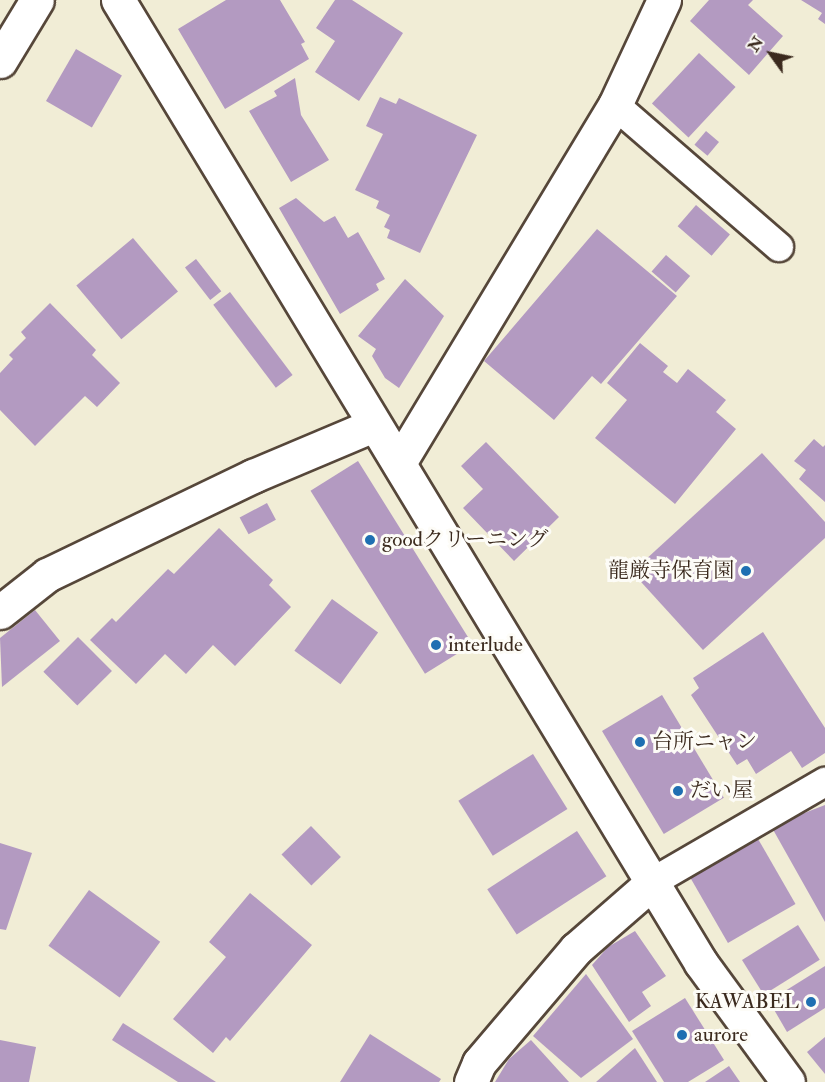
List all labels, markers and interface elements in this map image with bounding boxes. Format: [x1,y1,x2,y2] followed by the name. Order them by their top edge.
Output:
[741,24,801,84] north arrow
[744,33,768,56] text: N
[382,527,549,553] place label: goodクリーニング
[363,533,377,547] marker: goodクリーニング
[608,558,734,584] place label: 龍厳寺保育園
[739,564,753,578] marker: 龍厳寺保育園
[448,632,523,658] place label: interlude
[429,638,443,652] marker: interlude
[652,729,757,755] place label: 台所ニャン
[633,735,647,749] marker: 台所ニャン
[690,778,753,804] place label: だい屋
[671,784,685,798] marker: だい屋
[695,989,799,1015] place label: KAWABEL
[804,995,818,1009] marker: KAWABEL
[694,1022,748,1048] place label: aurore
[675,1028,689,1042] marker: aurore

